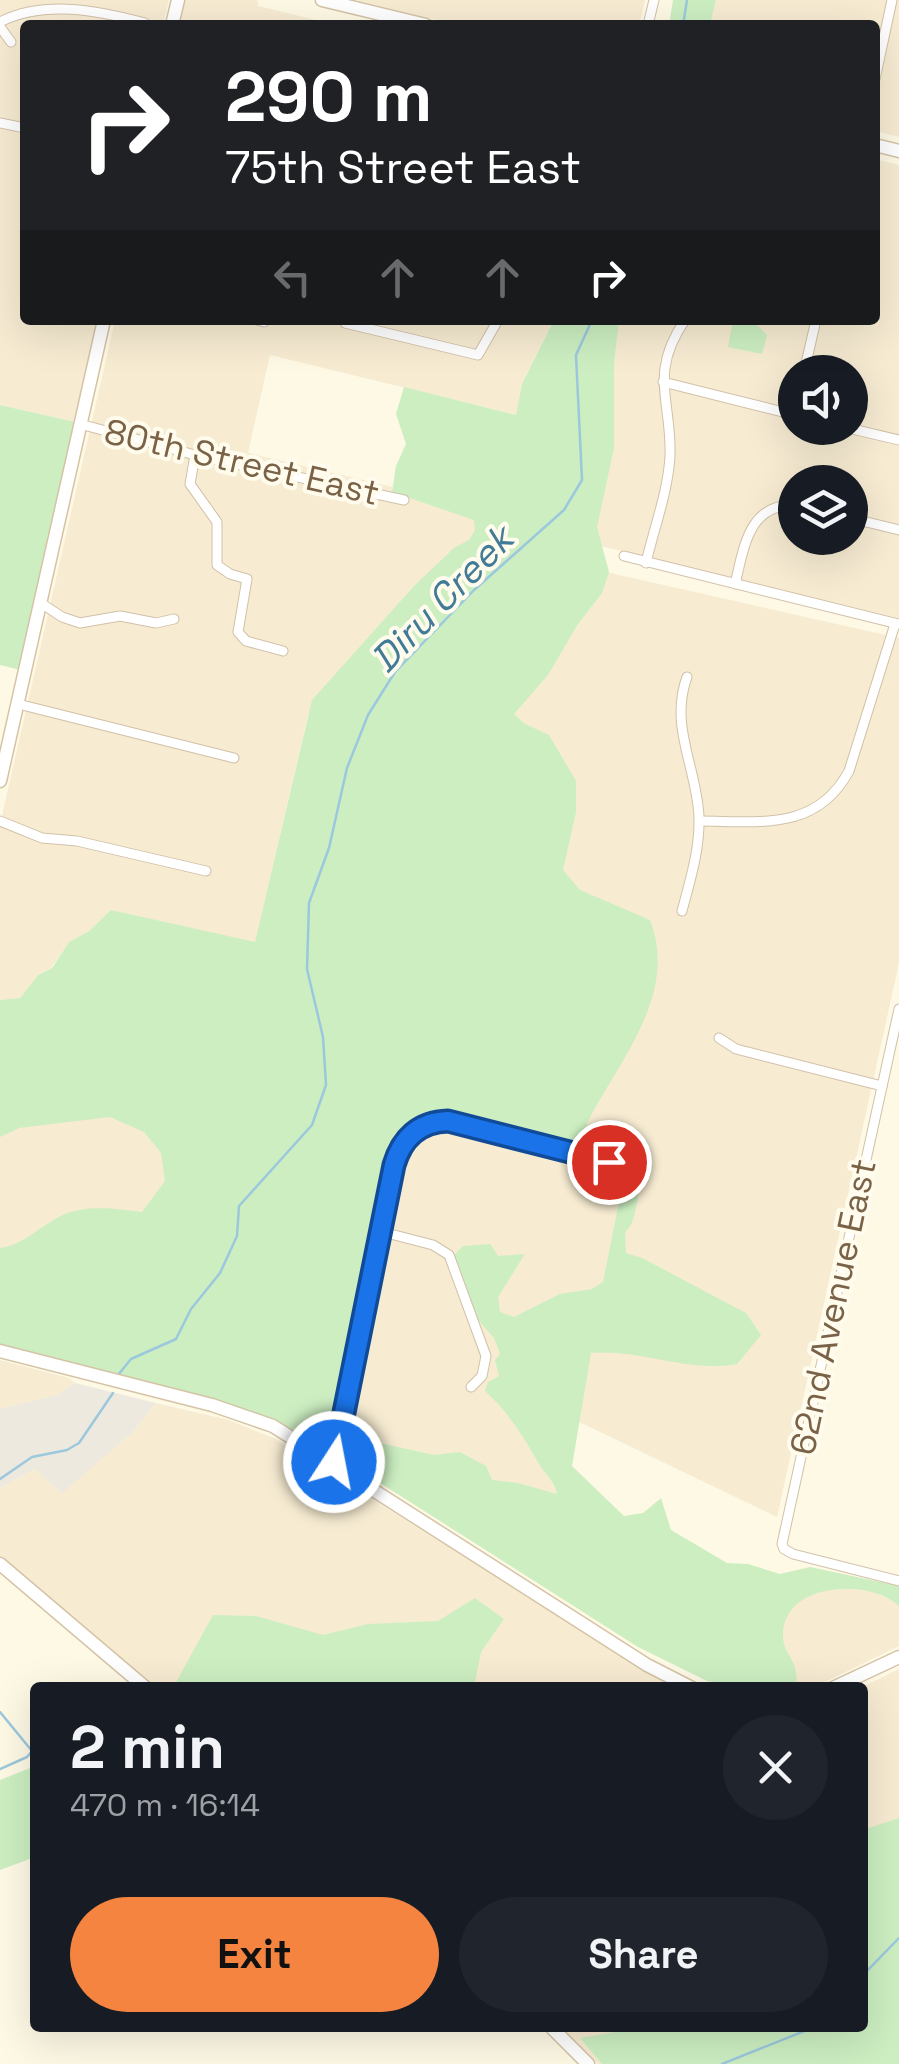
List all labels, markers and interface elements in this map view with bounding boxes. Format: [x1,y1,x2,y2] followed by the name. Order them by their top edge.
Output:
[225,52,432,141] text: 290 m
[60,60,190,190] icon: right
[225,139,581,196] text: 75th Street East
[265,250,320,305] icon: left
[370,250,425,305] icon: ahead
[475,250,530,305] icon: ahead
[580,250,635,305] icon: right
[778,355,868,555] map controls
[778,355,868,445] button: sound
[100,409,384,515] street label: 80th Street East
[778,465,868,555] button: layers
[360,512,527,682] water label: Diru Creek
[567,1120,652,1205] pin
[582,1135,637,1190] icon: arrive
[780,1155,886,1459] street label: 62nd Avenue East
[282,1410,386,1514] position arrow
[70,1709,225,1786] text: 2 min
[723,1715,828,1820] button: close
[70,1785,260,1825] text: 470 m · 16:14
[70,1897,439,2012] button: Exit
[459,1897,828,2012] button: Share

